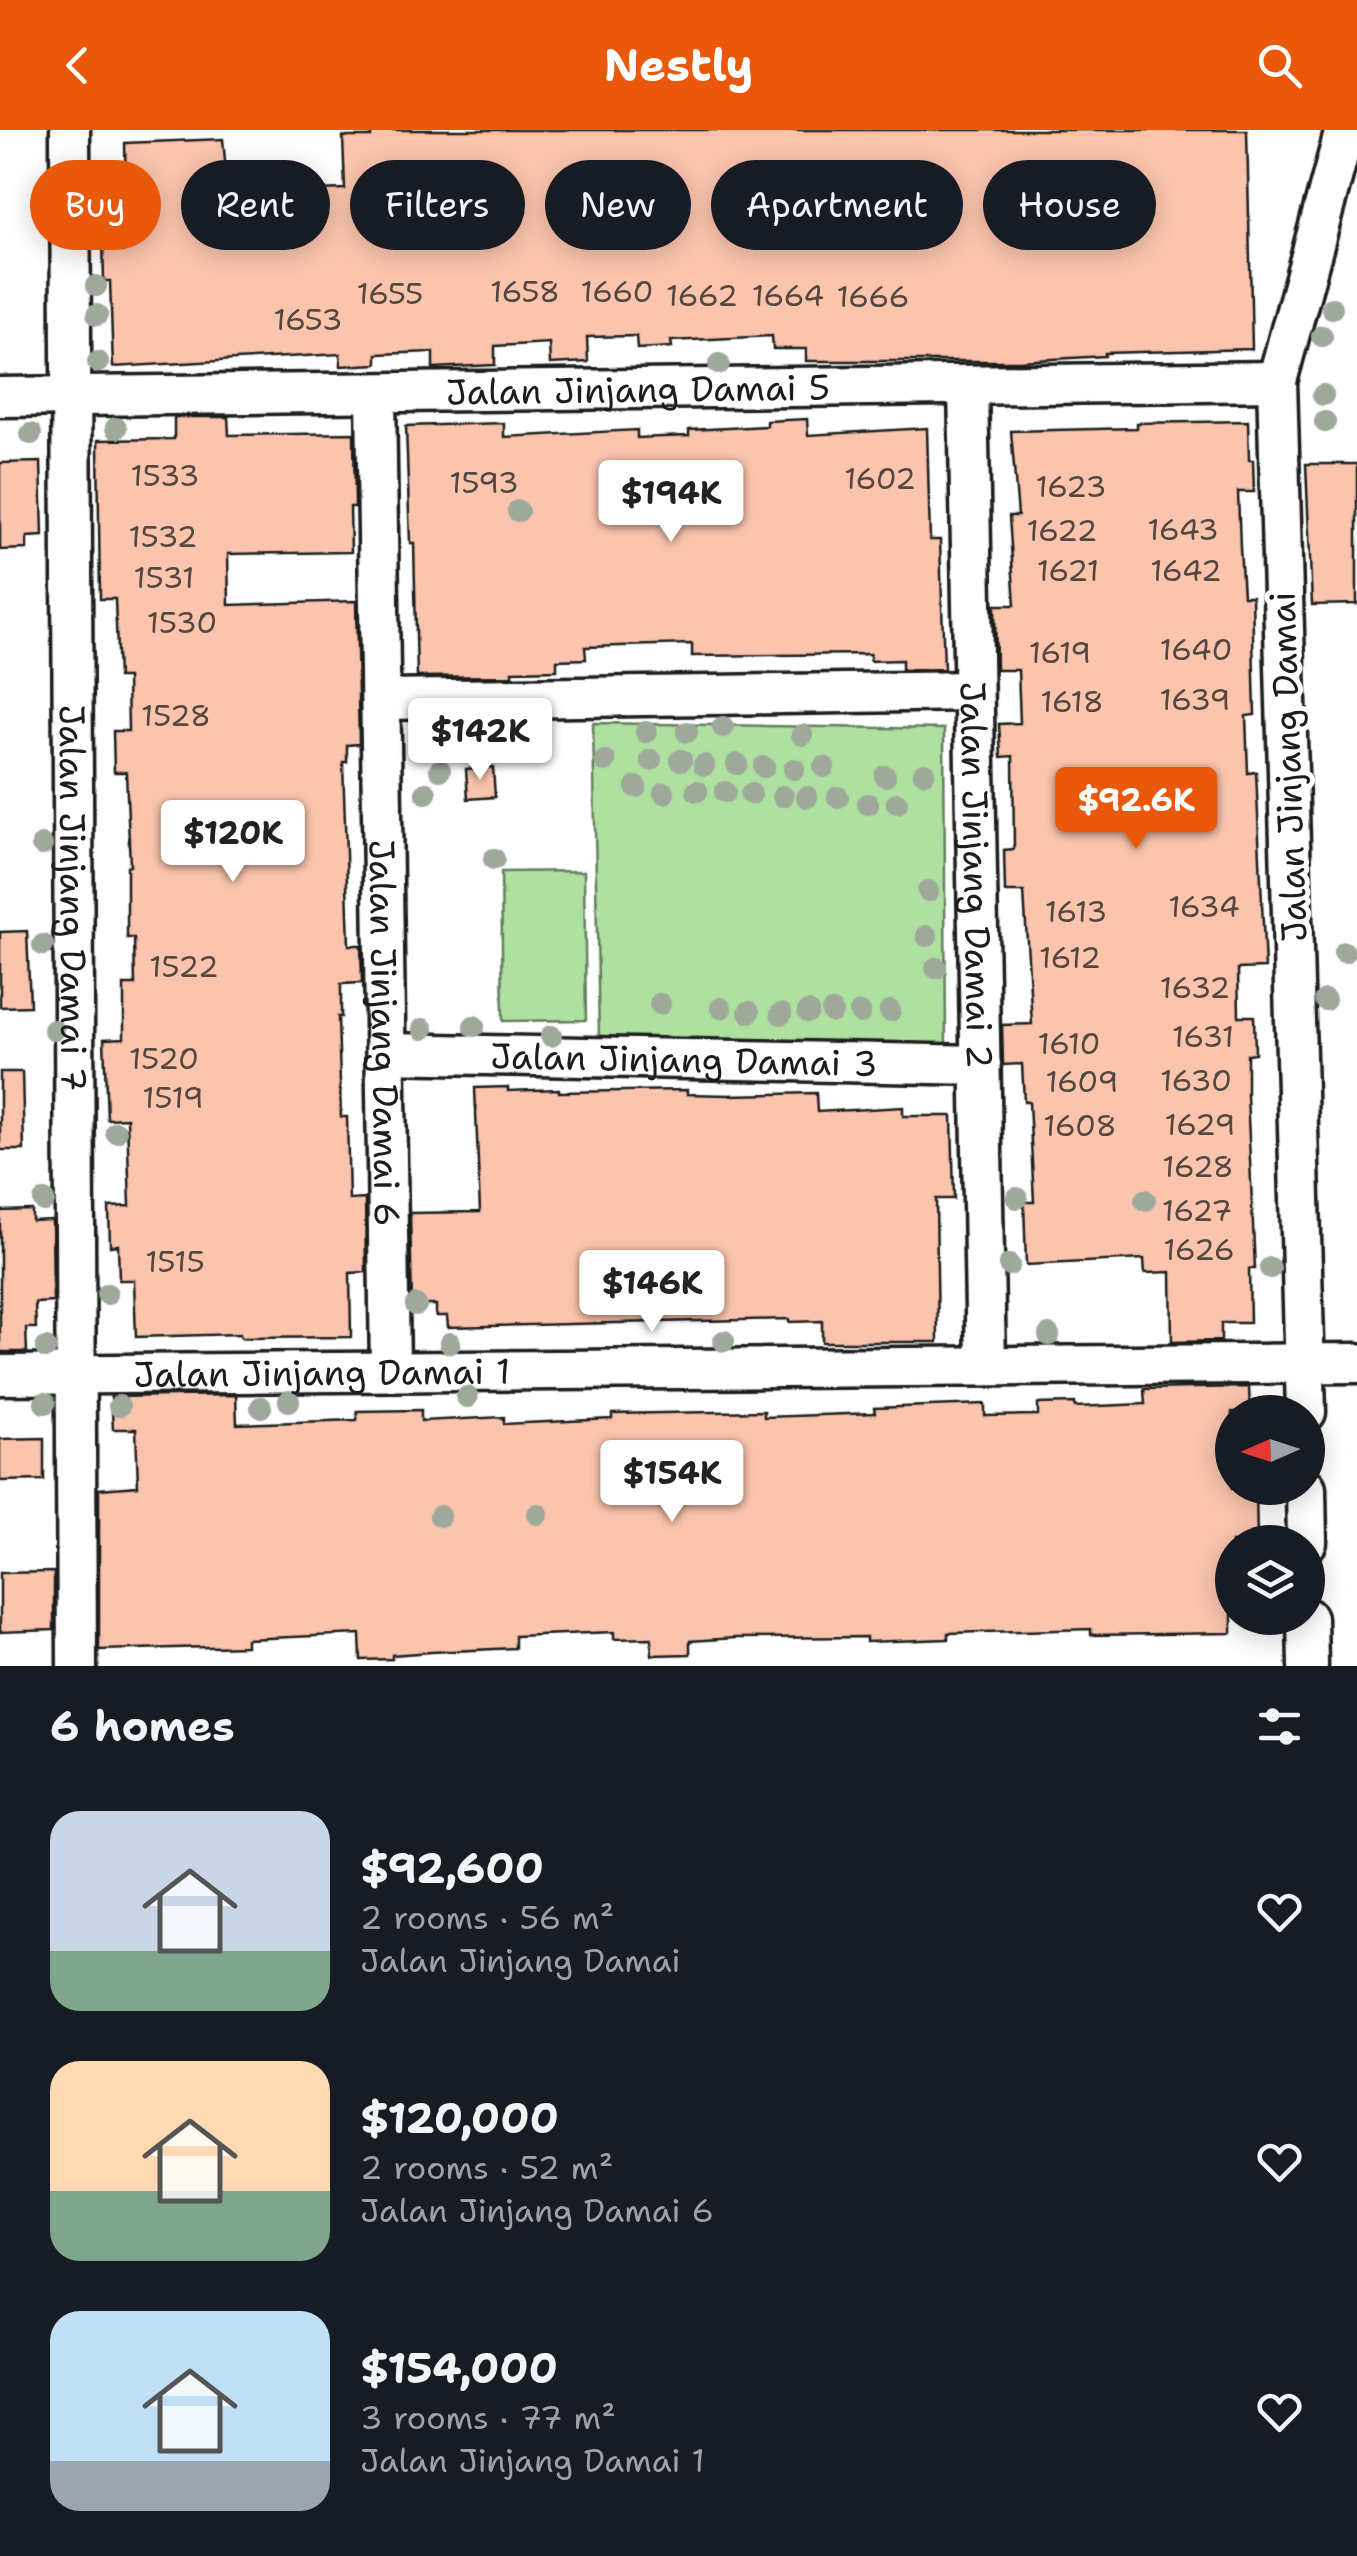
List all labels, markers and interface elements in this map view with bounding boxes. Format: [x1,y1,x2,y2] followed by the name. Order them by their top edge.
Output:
[604,35,753,95] text: Nestly
[50,38,105,93] icon: back
[1252,38,1307,93] icon: search
[30,160,161,250] chip: Buy
[181,160,330,250] chip: Rent
[350,160,525,250] chip: Filters
[545,160,691,250] chip: New
[711,160,963,250] chip: Apartment
[983,160,1156,250] chip: House
[490,271,560,312] house number: 1658
[581,271,653,312] house number: 1660
[356,273,424,314] house number: 1655
[666,275,738,316] house number: 1662
[752,275,824,316] house number: 1664
[837,276,909,317] house number: 1666
[273,299,343,340] house number: 1653
[446,363,830,415] street label: Jalan Jinjang Damai 5
[130,455,200,496] house number: 1533
[844,458,916,499] house number: 1602
[601,460,741,545] pin: $194K
[449,462,519,503] house number: 1593
[1035,466,1107,507] house number: 1623
[620,471,722,514] text: $194K
[1147,509,1219,550] house number: 1643
[1026,510,1098,551] house number: 1622
[128,516,198,557] house number: 1532
[1037,550,1099,591] house number: 1621
[1150,550,1222,591] house number: 1642
[134,557,194,598] house number: 1531
[1258,591,1318,943] street label: Jalan Jinjang Damai
[147,602,217,643] house number: 1530
[1159,629,1233,670] house number: 1640
[1029,632,1091,673] house number: 1619
[1160,679,1231,720] house number: 1639
[950,681,1004,1069] street label: Jalan Jinjang Damai 2
[1040,681,1104,722] house number: 1618
[141,695,211,736] house number: 1528
[410,698,550,783] pin: $142K
[49,704,98,1092] street label: Jalan Jinjang Damai 7
[430,709,530,752] text: $142K
[1055,767,1217,852] pin: $92.6K
[1077,778,1195,821] text: $92.6K
[163,800,303,885] pin: $120K
[183,811,283,854] text: $120K
[359,839,411,1227] street label: Jalan Jinjang Damai 6
[1168,886,1240,927] house number: 1634
[1045,891,1107,932] house number: 1613
[1039,937,1101,978] house number: 1612
[149,946,219,987] house number: 1522
[1160,967,1230,1008] house number: 1632
[1172,1016,1234,1057] house number: 1631
[1038,1023,1100,1064] house number: 1610
[490,1032,878,1086] street label: Jalan Jinjang Damai 3
[129,1038,199,1079] house number: 1520
[1160,1060,1232,1101] house number: 1630
[1046,1061,1118,1102] house number: 1609
[142,1077,204,1118] house number: 1519
[1164,1104,1236,1145] house number: 1629
[1043,1105,1117,1146] house number: 1608
[1162,1146,1234,1187] house number: 1628
[1162,1190,1232,1231] house number: 1627
[1163,1229,1235,1270] house number: 1626
[145,1241,205,1282] house number: 1515
[582,1250,722,1335] pin: $146K
[601,1261,703,1304] text: $146K
[133,1347,511,1397] street label: Jalan Jinjang Damai 1
[1215,1395,1325,1505] north arrow
[1215,1395,1325,1635] map controls
[602,1440,742,1525] pin: $154K
[622,1451,722,1494] text: $154K
[1215,1525,1325,1635] button: layers
[50,1698,235,1754] text: 6 homes
[1252,1699,1307,1754] icon: filters
[360,1840,544,1896] text: $92,600
[130,1851,250,1971] icon: home
[1252,1884,1307,1939] icon: heart
[360,1896,614,1939] text: 2 rooms · 56 m²
[360,1939,681,1982] text: Jalan Jinjang Damai
[360,2090,559,2146] text: $120,000
[130,2101,250,2221] icon: home
[1252,2134,1307,2189] icon: heart
[360,2146,613,2189] text: 2 rooms · 52 m²
[360,2189,714,2232] text: Jalan Jinjang Damai 6
[360,2340,558,2396] text: $154,000
[130,2351,250,2471] icon: home
[1252,2384,1307,2439] icon: heart
[360,2396,616,2439] text: 3 rooms · 77 m²
[360,2439,705,2482] text: Jalan Jinjang Damai 1

